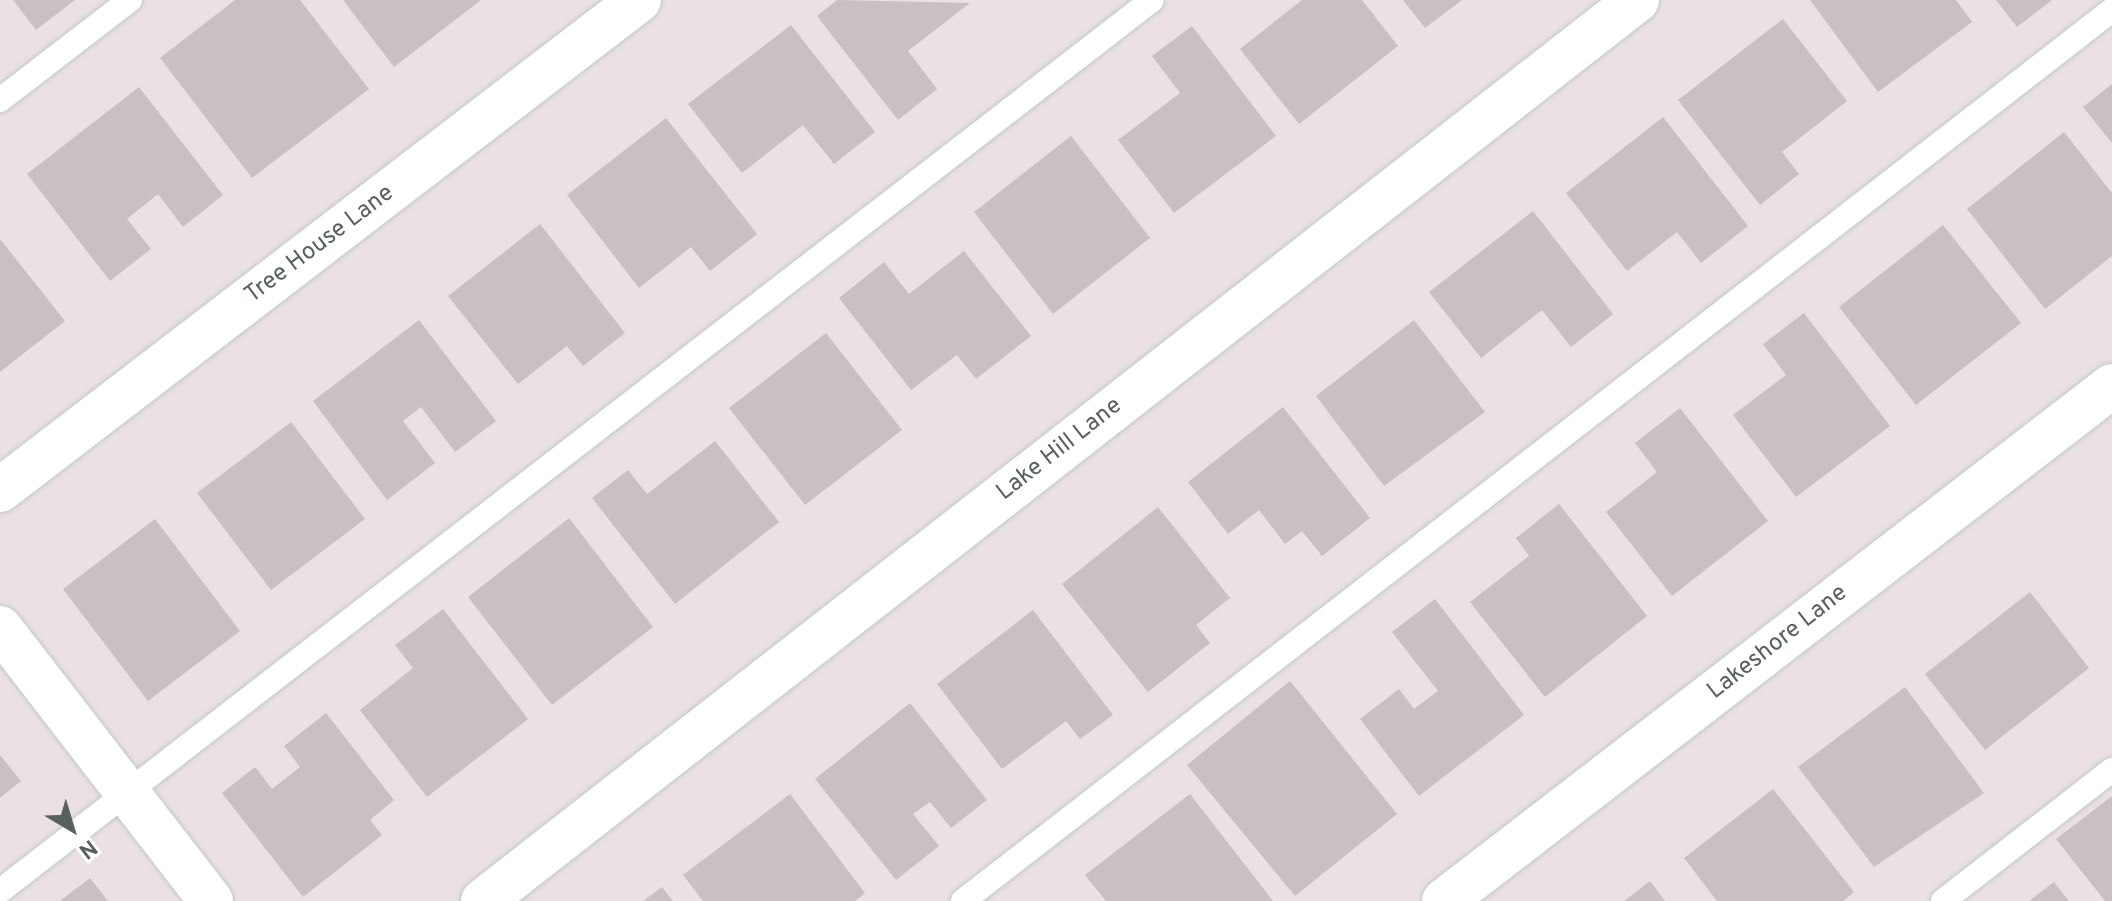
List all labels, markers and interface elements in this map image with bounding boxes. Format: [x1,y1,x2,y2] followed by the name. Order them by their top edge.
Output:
[240,180,400,310] street label: Tree House Lane
[992,392,1128,508] street label: Lake Hill Lane
[1702,579,1854,707] street label: Lakeshore Lane
[32,789,112,869] north arrow
[73,833,102,864] text: N

